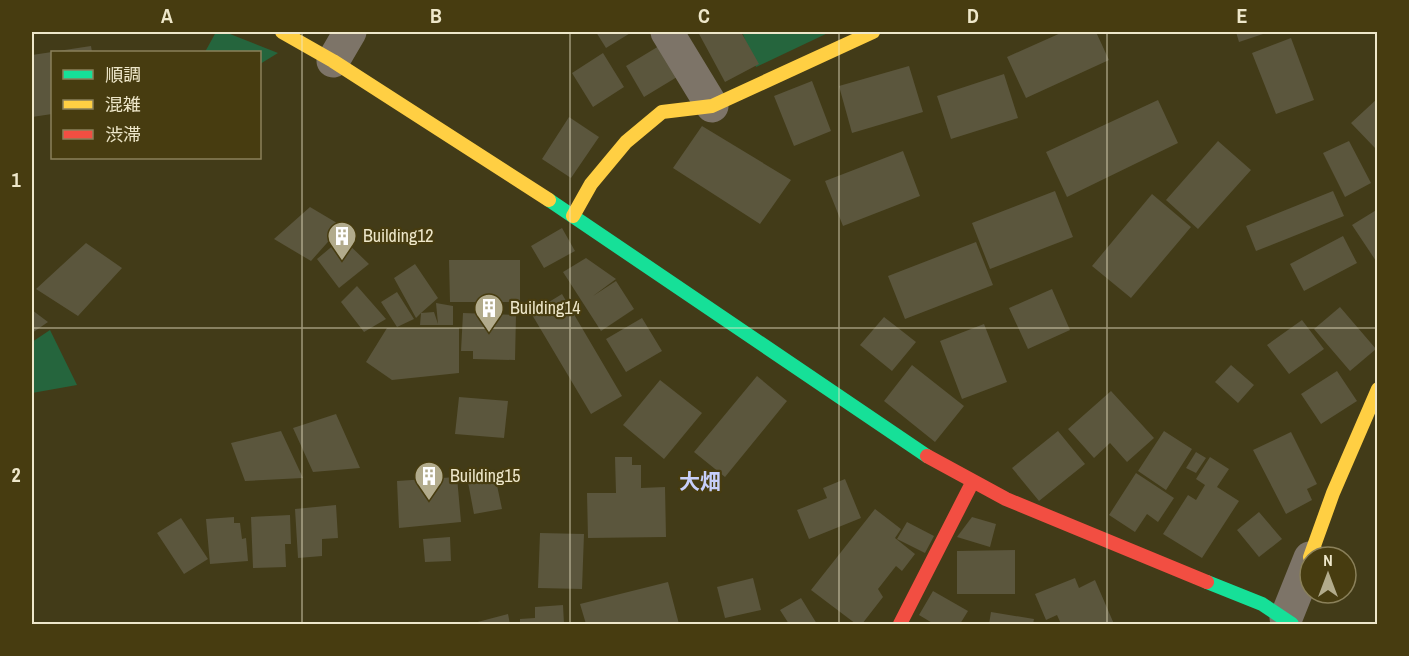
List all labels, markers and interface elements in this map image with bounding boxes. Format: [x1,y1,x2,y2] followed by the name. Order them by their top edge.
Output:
[161,2,173,29] text: A
[430,2,442,29] text: B
[698,2,710,29] text: C
[967,2,979,29] text: D
[1237,2,1248,29] text: E
[51,51,261,159] legend
[105,62,141,87] text: 順調
[105,92,141,117] text: 混雑
[105,122,141,147] text: 渋滞
[11,166,21,193] text: 1
[326,220,358,262] building icon: Building12
[363,223,434,248] place label: Building12
[473,292,505,334] building icon: Building14
[510,295,581,320] place label: Building14
[413,460,445,502] building icon: Building15
[11,461,21,488] text: 2
[450,463,521,488] place label: Building15
[679,467,721,496] district label: 大畑
[1298,545,1358,605] north arrow
[1323,549,1333,571] text: N

